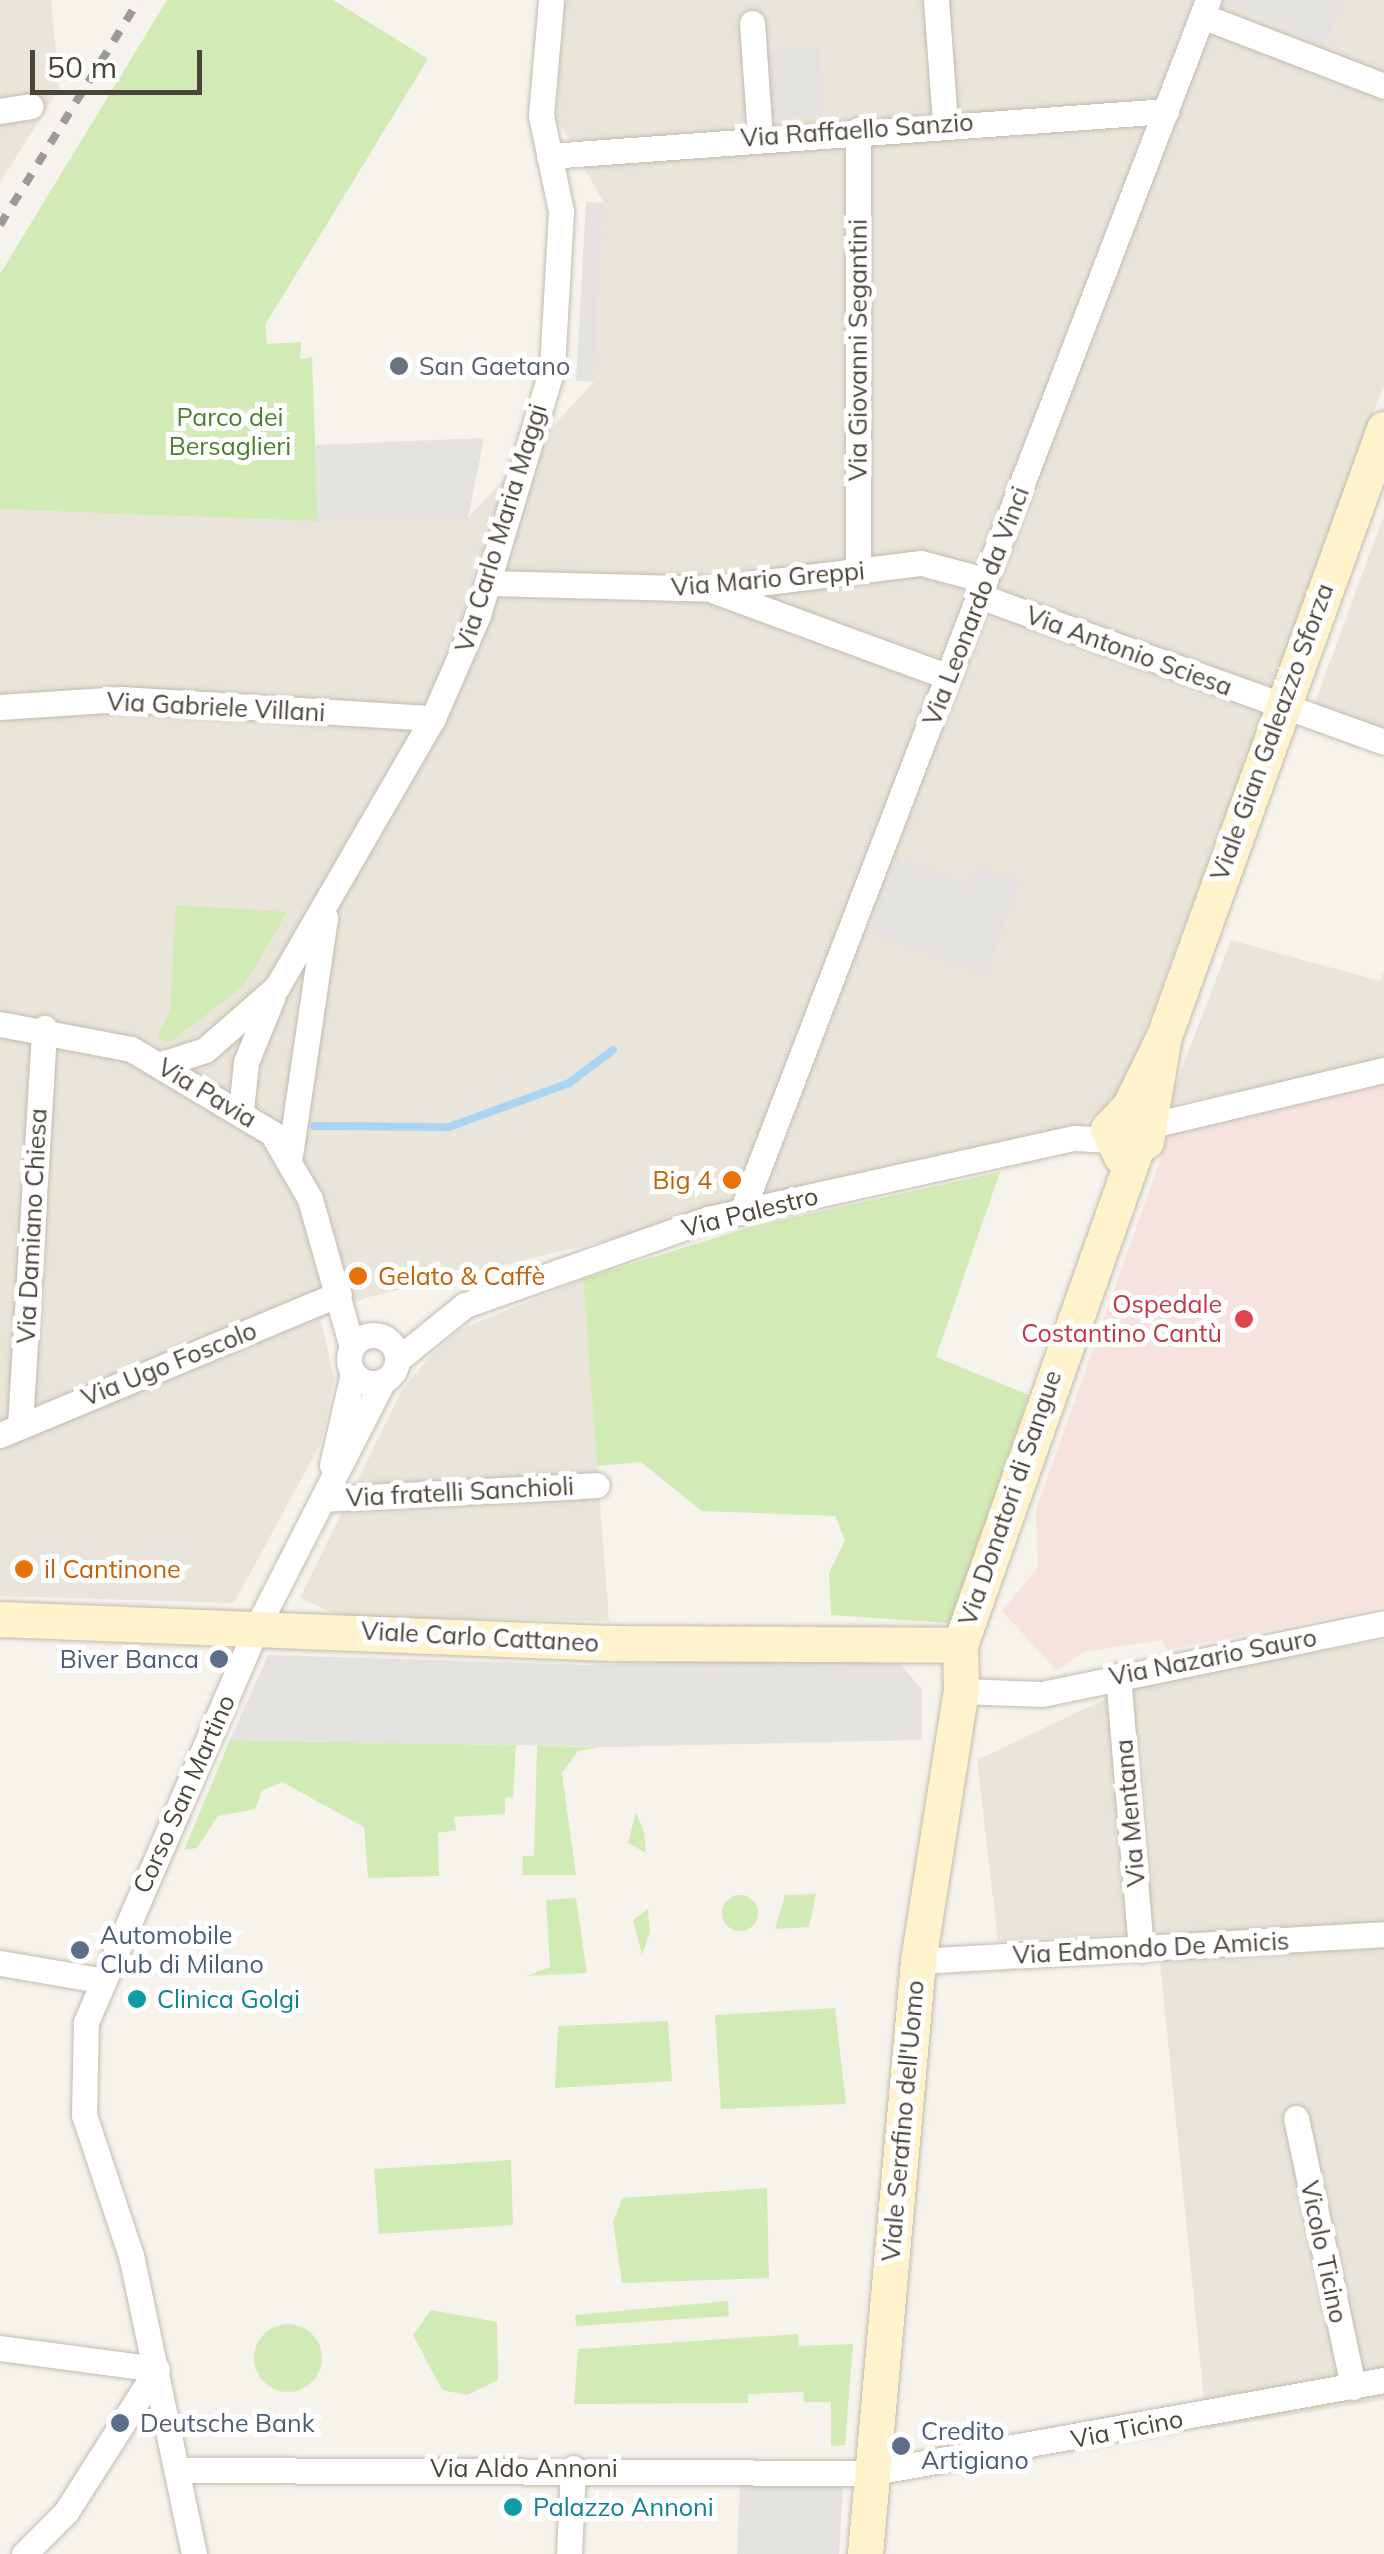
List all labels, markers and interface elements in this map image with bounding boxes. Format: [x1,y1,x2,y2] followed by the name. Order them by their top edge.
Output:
[35,30,208,92] scale bar
[47,48,117,86] text: 50 m
[740,107,974,153] street label: Via Raffaello Sanzio
[843,219,873,481] street label: Via Giovanni Segantini
[419,351,570,381] place label: San Gaetano
[388,355,410,377] marker: San Gaetano
[449,400,553,656] street label: Via Carlo Maria Maggi
[169,403,291,462] park label: Parco dei Bersaglieri
[917,482,1035,730] street label: Via Leonardo da Vinci
[670,556,866,602] street label: Via Mario Greppi
[1204,579,1340,885] street label: Viale Gian Galeazzo Sforza
[1022,600,1236,702] street label: Via Antonio Sciesa
[106,686,326,728] street label: Via Gabriele Villani
[152,1052,262,1134] street label: Via Pavia
[11,1108,53,1344] street label: Via Damiano Chiesa
[652,1165,712,1195] place label: Big 4
[721,1169,743,1191] marker: Big 4
[679,1181,821,1243] street label: Via Palestro
[378,1261,545,1291] place label: Gelato & Caffè
[347,1265,369,1287] marker: Gelato & Caffè
[1021,1290,1222,1349] place label: Ospedale Costantino Cantù
[1231,1306,1257,1332] marker: Ospedale Costantino Cantù
[77,1315,261,1413] street label: Via Ugo Foscolo
[952,1367,1068,1629] street label: Via Donatori di Sangue
[345,1471,575,1513] street label: Via fratelli Sanchioli
[44,1554,181,1584] place label: il Cantinone
[13,1558,35,1580] marker: il Cantinone
[360,1616,600,1658] street label: Viale Carlo Cattaneo
[1107,1622,1319,1692] street label: Via Nazario Sauro
[60,1644,199,1674] place label: Biver Banca
[208,1648,230,1670] marker: Biver Banca
[127,1690,241,1898] street label: Corso San Martino
[1109,1738,1151,1888] street label: Via Mentana
[100,1921,264,1980] place label: Automobile Club di Milano
[1012,1926,1290,1970] street label: Via Edmondo De Amicis
[69,1939,91,1961] marker: Automobile Club di Milano
[876,1979,930,2263] street label: Viale Serafino dell'Uomo
[157,1984,300,2014] place label: Clinica Golgi
[126,1988,148,2010] marker: Clinica Golgi
[1294,2178,1354,2326] street label: Vicolo Ticino
[1069,2403,1185,2455] street label: Via Ticino
[140,2408,315,2438] place label: Deutsche Bank
[109,2412,131,2434] marker: Deutsche Bank
[921,2417,1029,2476] place label: Credito Artigiano
[890,2435,912,2457] marker: Credito Artigiano
[430,2453,618,2483] street label: Via Aldo Annoni
[533,2492,714,2522] place label: Palazzo Annoni
[502,2496,524,2518] marker: Palazzo Annoni

